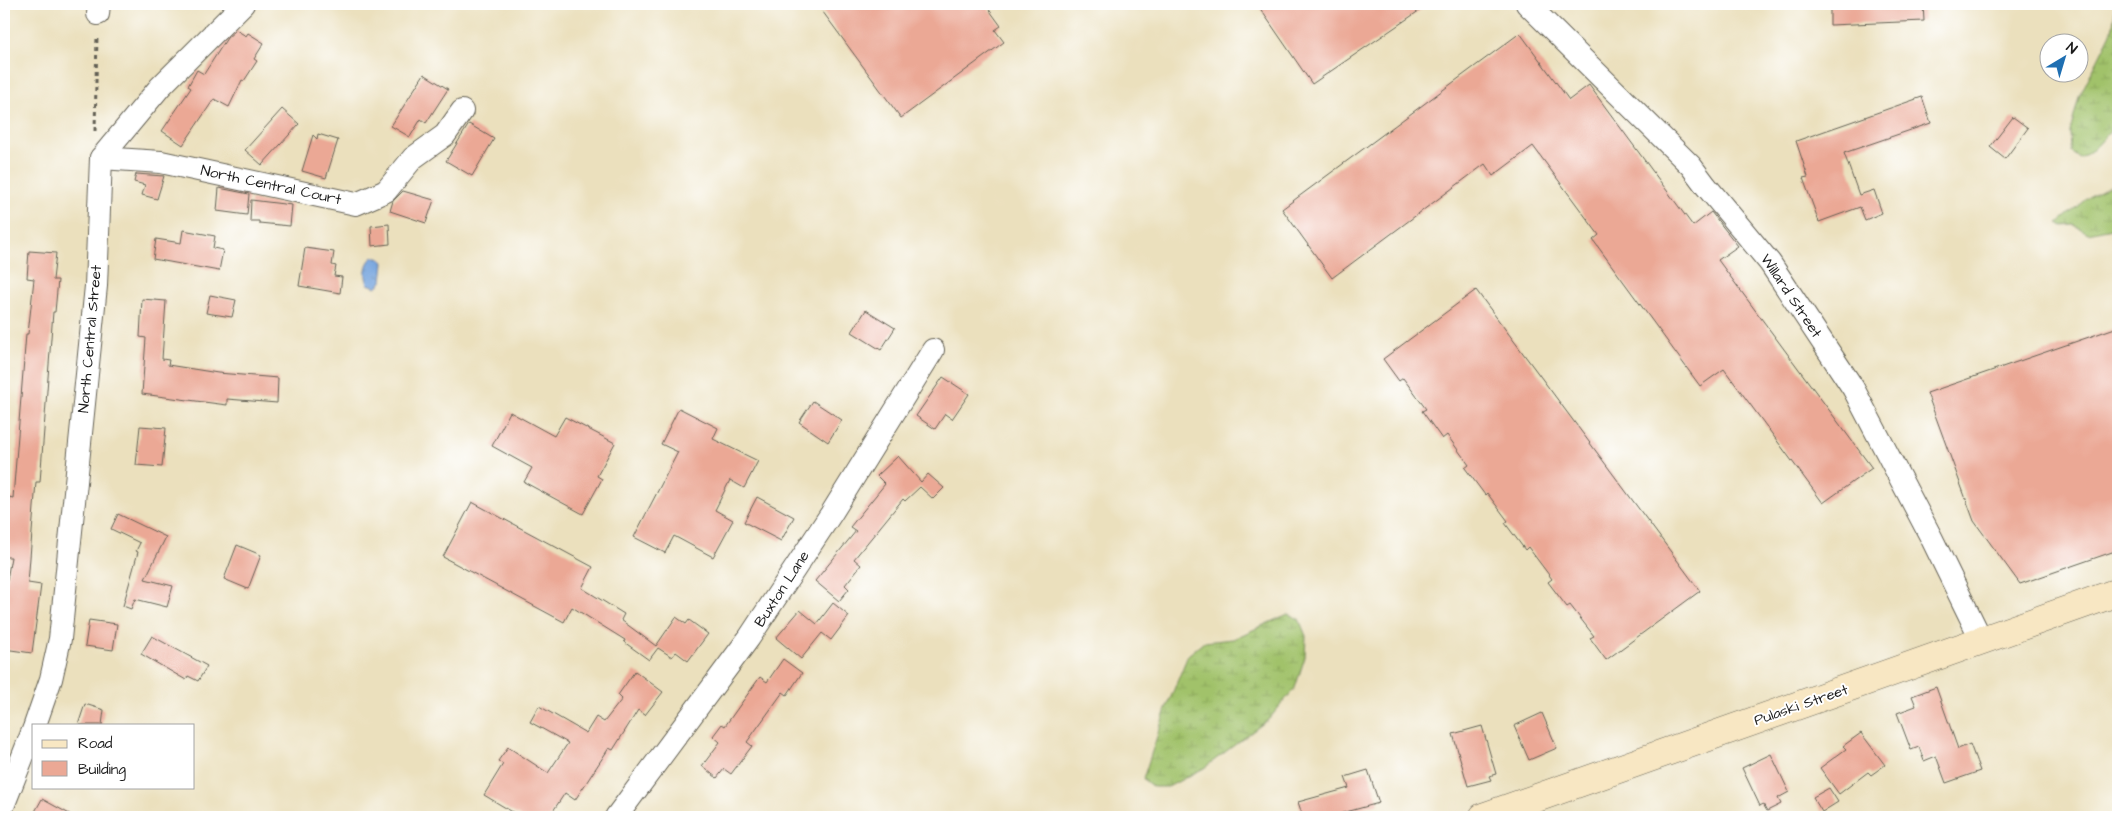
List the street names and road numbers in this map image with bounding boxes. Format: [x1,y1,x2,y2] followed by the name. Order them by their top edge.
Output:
[199,160,343,210] street label: North Central Court
[1755,250,1827,342] street label: Willard Street
[73,264,107,414] street label: North Central Street
[750,547,814,631] street label: Buxton Lane
[1751,679,1851,731] street label: Pulaski Street

